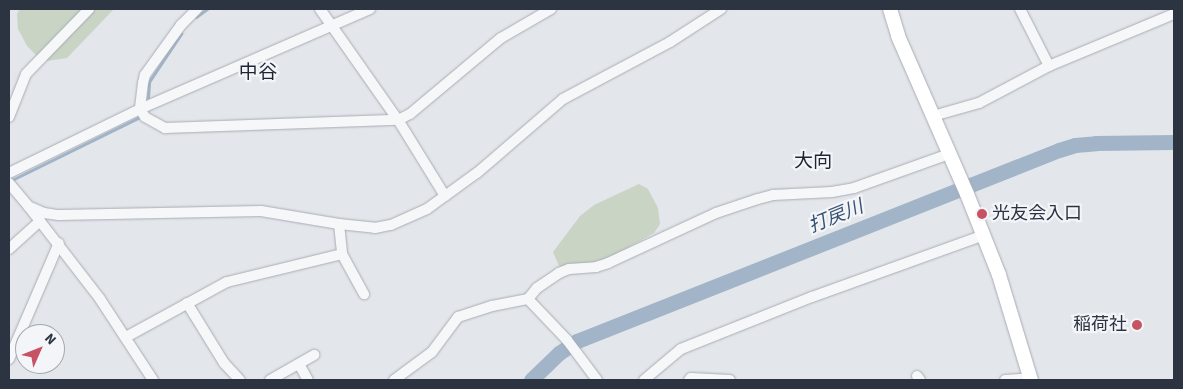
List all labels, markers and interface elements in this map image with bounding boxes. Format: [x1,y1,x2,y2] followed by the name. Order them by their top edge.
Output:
[239,62,277,84] district label: 中谷
[794,151,832,173] district label: 大向
[805,196,867,238] water label: 打戻川
[992,203,1082,225] place label: 光友会入口
[976,208,988,220] marker: 光友会入口
[1073,314,1127,336] place label: 稲荷社
[1131,319,1143,331] marker: 稲荷社
[15,324,65,374] north arrow
[40,329,60,350] text: N

